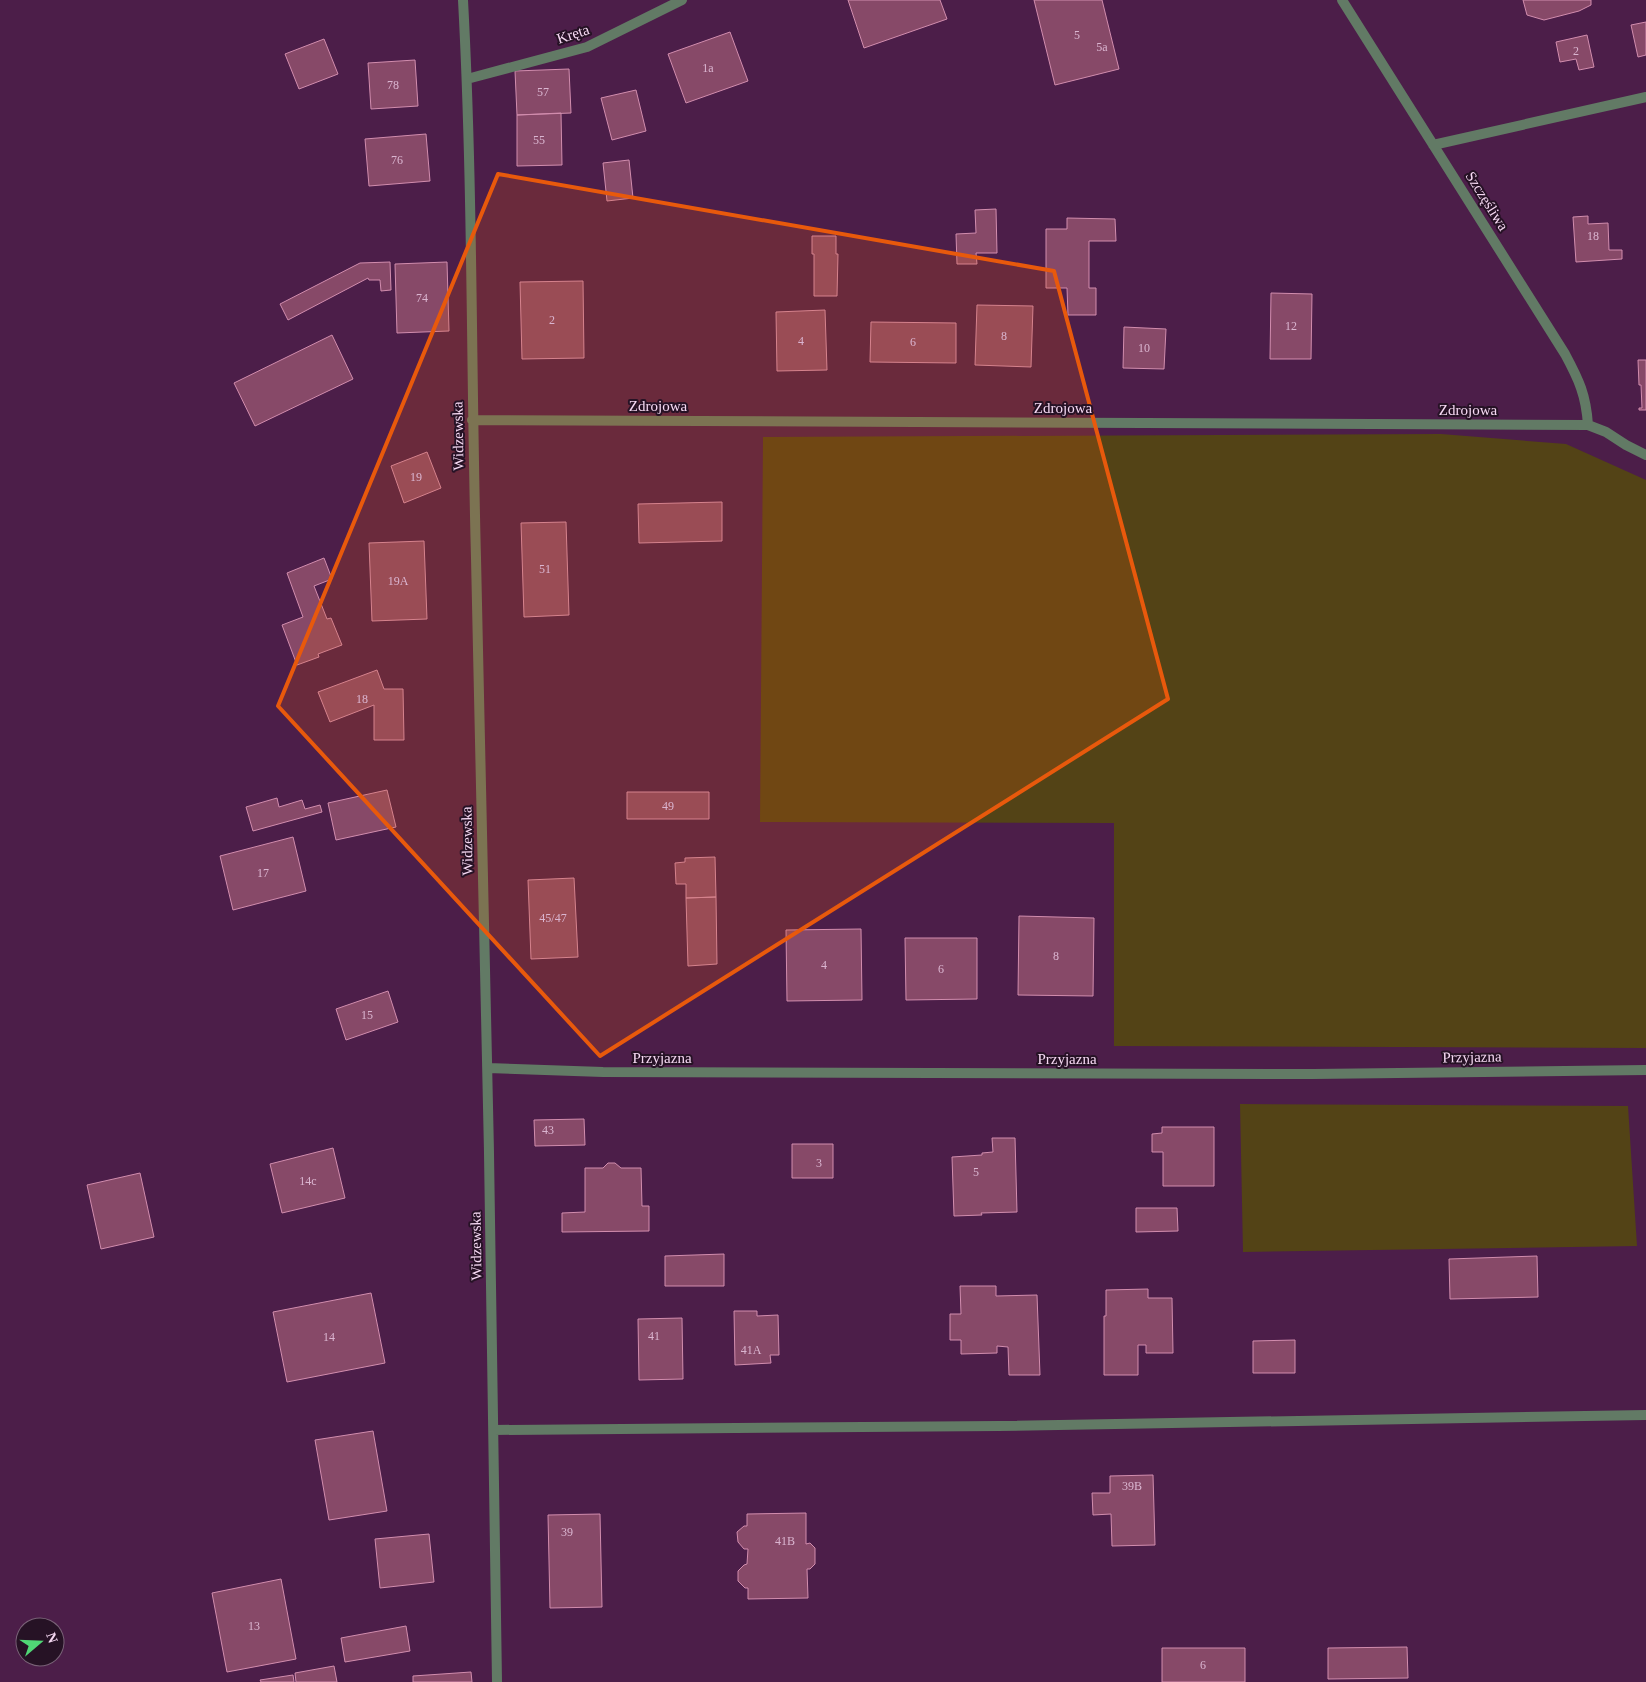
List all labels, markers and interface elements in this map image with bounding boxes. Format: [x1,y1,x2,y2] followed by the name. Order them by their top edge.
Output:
[555,21,592,47] street label: Kręta
[1074,28,1080,42] house number: 5
[1096,40,1108,54] house number: 5a
[1573,44,1579,58] house number: 2
[702,61,714,75] house number: 1a
[387,78,399,92] house number: 78
[537,85,549,99] house number: 57
[533,133,545,147] house number: 55
[391,153,403,167] house number: 76
[1463,169,1512,234] street label: Szczęśliwa
[1587,229,1599,243] house number: 18
[416,291,428,305] house number: 74
[549,313,555,327] house number: 2
[1285,319,1297,333] house number: 12
[1001,329,1007,343] house number: 8
[798,334,804,348] house number: 4
[910,335,916,349] house number: 6
[1138,341,1150,355] house number: 10
[629,398,687,414] street label: Zdrojowa
[1034,400,1092,416] street label: Zdrojowa
[449,401,467,471] street label: Widzewska
[1439,402,1497,418] street label: Zdrojowa
[410,470,422,484] house number: 19
[539,562,551,576] house number: 51
[388,574,409,588] house number: 19A
[356,692,368,706] house number: 18
[662,799,674,813] house number: 49
[458,806,476,876] street label: Widzewska
[257,866,269,880] house number: 17
[539,911,567,925] house number: 45/47
[1053,949,1059,963] house number: 8
[821,958,827,972] house number: 4
[938,962,944,976] house number: 6
[361,1008,373,1022] house number: 15
[1442,1048,1502,1066] street label: Przyjazna
[632,1050,692,1066] street label: Przyjazna
[1037,1051,1097,1067] street label: Przyjazna
[542,1123,554,1137] house number: 43
[816,1156,822,1170] house number: 3
[973,1165,979,1179] house number: 5
[299,1174,317,1188] house number: 14c
[467,1211,485,1281] street label: Widzewska
[648,1329,660,1343] house number: 41
[323,1330,335,1344] house number: 14
[741,1343,762,1357] house number: 41A
[1122,1479,1142,1493] house number: 39B
[561,1525,573,1539] house number: 39
[775,1534,795,1548] house number: 41B
[15,1617,65,1667] north arrow
[248,1619,260,1633] house number: 13
[43,1631,61,1645] text: N
[1200,1658,1206,1672] house number: 6

